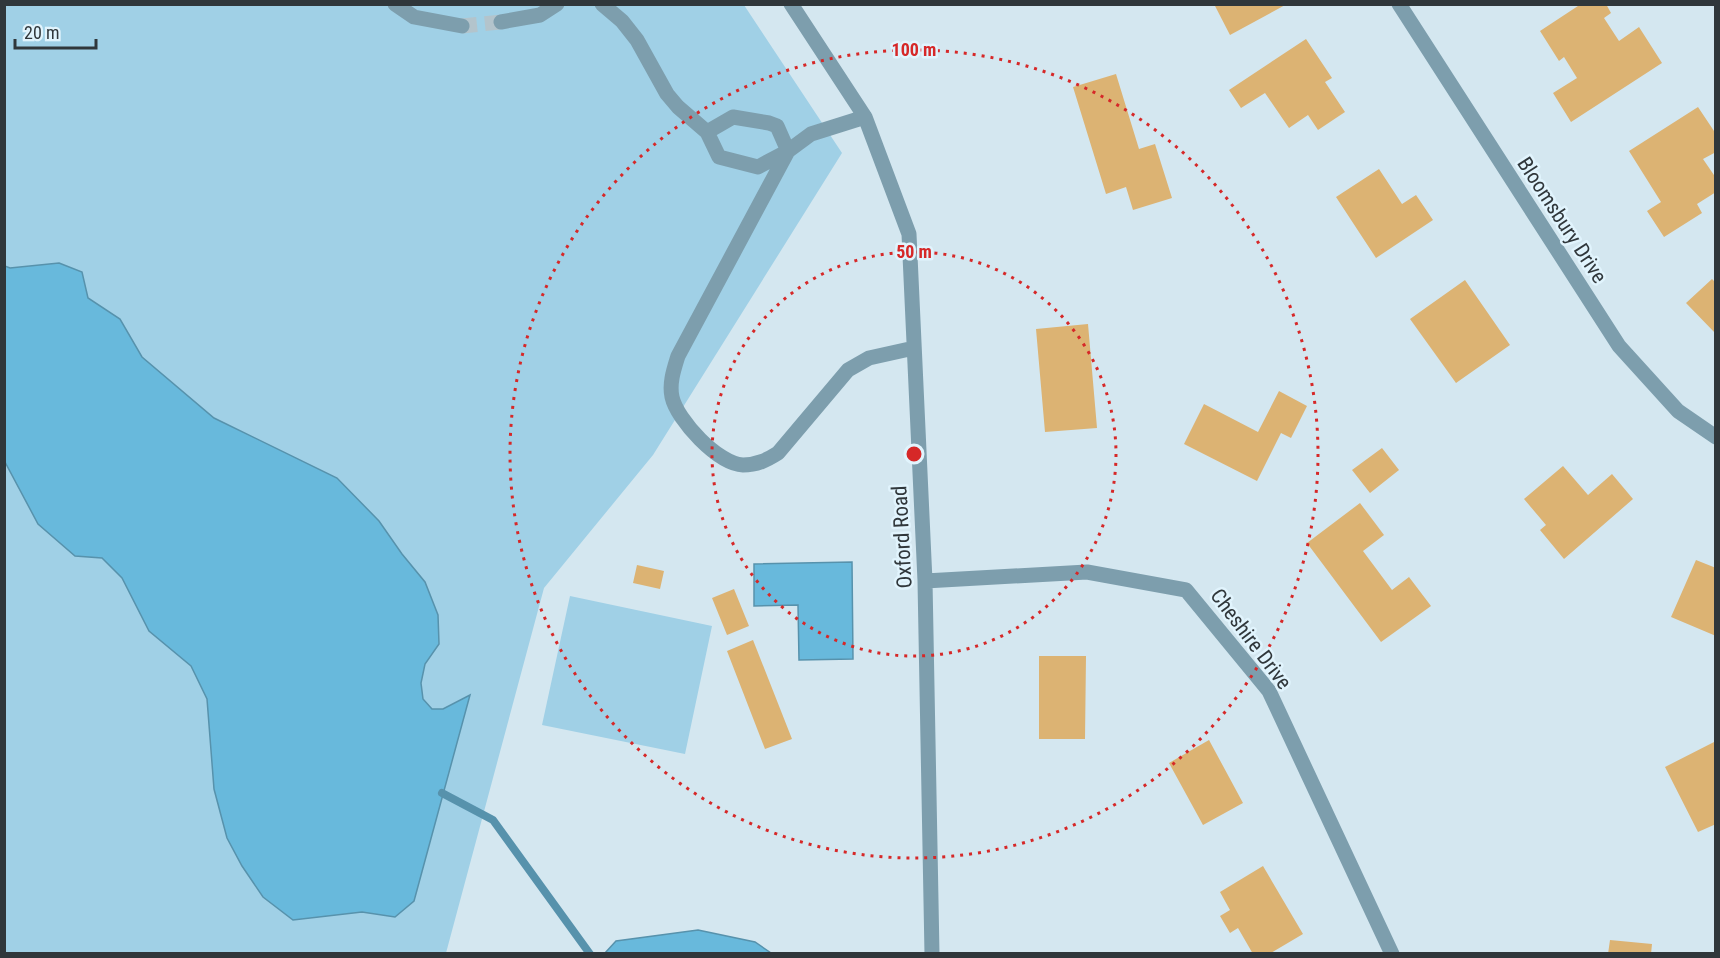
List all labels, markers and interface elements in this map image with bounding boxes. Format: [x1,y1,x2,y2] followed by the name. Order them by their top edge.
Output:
[15,12,96,50] scale bar
[24,22,59,43] text: 20 m
[892,39,936,60] text: 100 m
[1512,153,1612,288] street label: Bloomsbury Drive
[896,241,932,262] text: 50 m
[904,444,924,464] centre of rings
[887,485,917,589] street label: Oxford Road
[1206,584,1297,694] street label: Cheshire Drive

